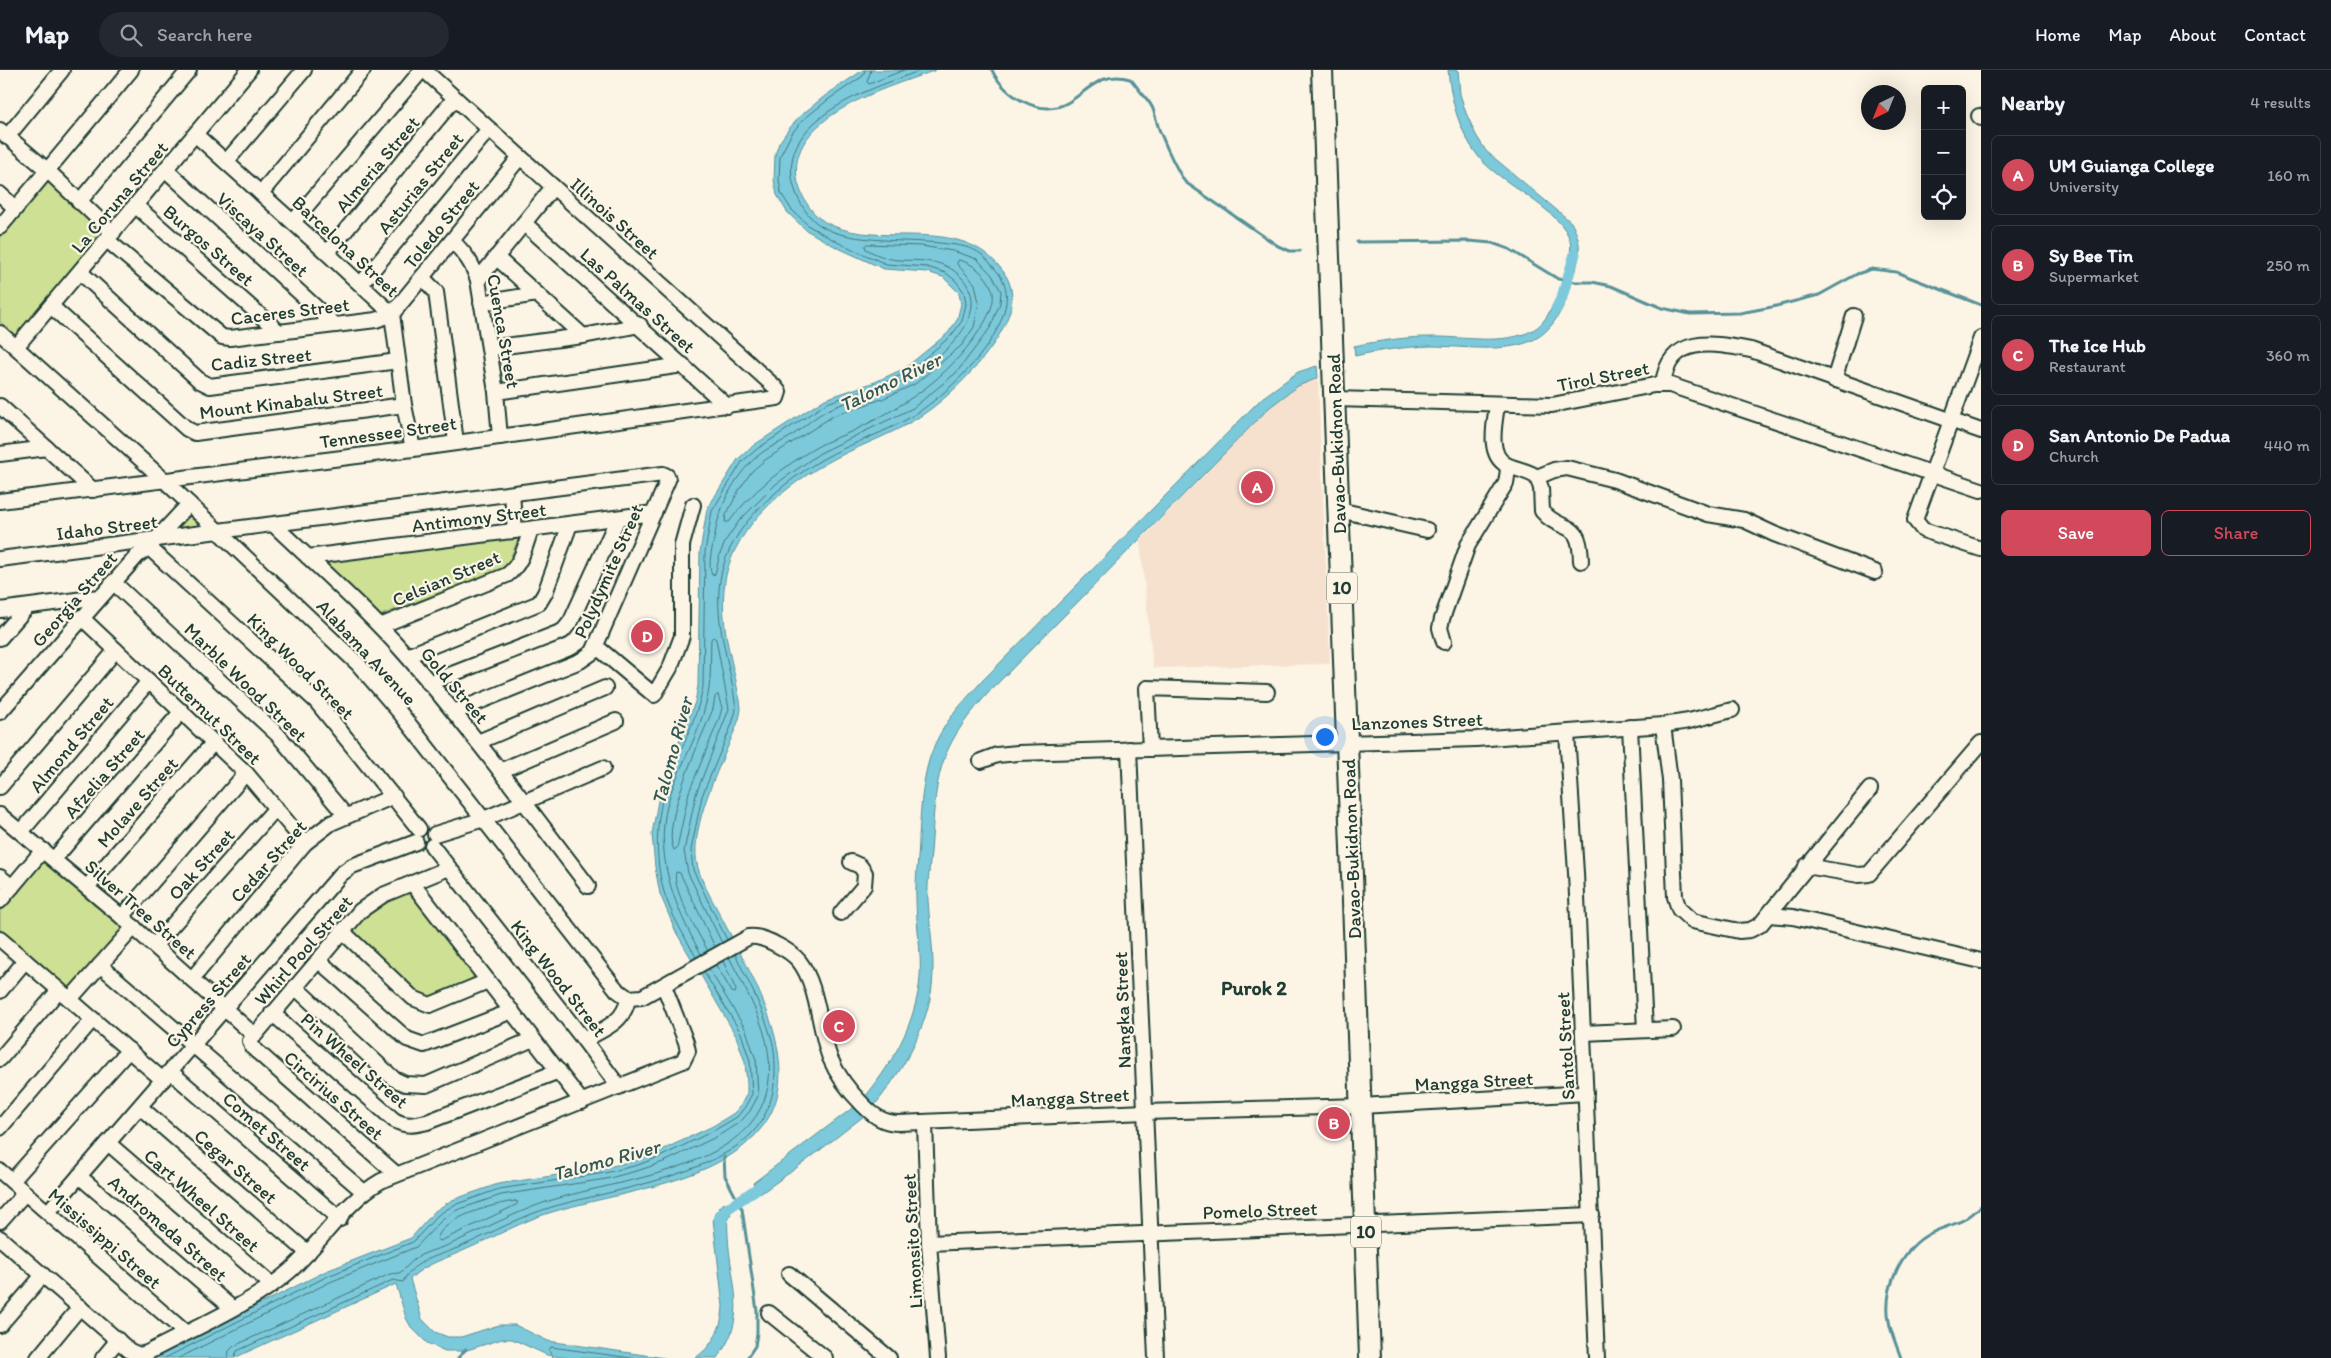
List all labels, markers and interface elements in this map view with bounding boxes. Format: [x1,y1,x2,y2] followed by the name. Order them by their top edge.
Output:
[99,12,449,57] search box
[25,20,69,49] text: Map
[117,21,145,49] icon: search
[157,23,252,46] text: Search here
[2035,24,2081,46] text: Home
[2109,24,2142,46] text: Map
[2170,24,2216,46] text: About
[2244,24,2306,46] text: Contact
[1861,85,1906,130] north arrow
[1921,85,1966,220] map controls
[1921,85,1966,130] button: +
[2001,90,2065,115] text: Nearby
[2250,93,2311,112] text: 4 results
[330,111,424,217] street label: Almeria Street
[372,128,468,239] street label: Asturias Street
[1921,130,1966,175] button: −
[66,137,173,258] street label: La Coruna Street
[2049,154,2214,177] text: UM Guianga College
[2013,166,2023,185] text: A
[2267,166,2310,185] text: 160 m
[566,173,664,264] street label: Illinois Street
[399,175,484,273] street label: Toledo Street
[1921,175,1966,220] button: locate
[2049,177,2119,196] text: University
[212,187,313,282] street label: Viscaya Street
[287,191,404,302] street label: Barcelona Street
[159,200,259,291] street label: Burgos Street
[575,243,700,358] street label: Las Palmas Street
[2049,244,2133,267] text: Sy Bee Tin
[2013,256,2023,275] text: B
[2266,256,2310,275] text: 250 m
[2049,267,2139,286] text: Supermarket
[482,272,525,390] street label: Cuenca Street
[229,293,351,330] street label: Caceres Street
[2049,334,2146,357] text: The Ice Hub
[210,343,313,376] street label: Cadiz Street
[835,346,947,417] water label: Talomo River
[2013,346,2023,365] text: C
[2266,346,2310,365] text: 360 m
[1322,353,1351,535] street label: Davao-Bukidnon Road
[1555,356,1651,397] street label: Tirol Street
[2049,357,2126,376] text: Restaurant
[198,379,384,424] street label: Mount Kinabalu Street
[318,412,458,453] street label: Tennessee Street
[2049,424,2230,447] text: San Antonio De Padua
[2013,436,2023,455] text: D
[2264,436,2310,455] text: 440 m
[2049,447,2099,466] text: Church
[1241,468,1273,506] pin: A
[411,498,547,537] street label: Antimony Street
[569,501,648,642] street label: Polydymite Street
[55,510,159,545] street label: Idaho Street
[2001,510,2151,556] button: Save
[2161,510,2311,556] button: Share
[389,545,504,612] street label: Celsian Street
[27,547,122,652] street label: Georgia Street
[1327,572,1357,604] road number: 10
[312,595,421,710] street label: Alabama Avenue
[242,608,359,725] street label: King Wood Street
[631,617,663,655] pin: D
[179,618,312,747] street label: Marble Wood Street
[416,642,493,728] street label: Gold Street
[153,659,266,770] street label: Butternut Street
[24,691,118,797] street label: Almond Street
[646,693,698,807] water label: Talomo River
[1351,708,1483,735] street label: Lanzones Street
[59,724,150,823] street label: Afzelia Street
[1312,724,1338,750] your location
[92,752,183,852] street label: Molave Street
[1337,758,1366,940] street label: Davao-Bukidnon Road
[225,815,311,907] street label: Cedar Street
[163,824,239,905] street label: Oak Street
[80,855,201,964] street label: Silver Tree Street
[249,891,357,1010] street label: Whirl Pool Street
[506,915,611,1041] street label: King Wood Street
[161,948,256,1053] street label: Cypress Street
[1109,951,1136,1069] street label: Nangka Street
[1221,976,1287,1000] district label: Purok 2
[1551,991,1580,1101] street label: Santol Street
[823,1007,855,1045] pin: C
[296,1008,413,1113] street label: Pin Wheel Street
[279,1046,388,1145] street label: Circirius Street
[1414,1067,1534,1096] street label: Mangga Street
[1010,1083,1130,1112] street label: Mangga Street
[218,1087,315,1176] street label: Comet Street
[1318,1104,1350,1142] pin: B
[189,1124,282,1209] street label: Cegar Street
[550,1134,664,1186] water label: Talomo River
[139,1144,264,1257] street label: Cart Wheel Street
[103,1170,232,1286] street label: Andromeda Street
[897,1173,928,1309] street label: Limonsito Street
[43,1183,166,1294] street label: Mississippi Street
[1202,1197,1318,1224] street label: Pomelo Street
[1351,1216,1381,1248] road number: 10

